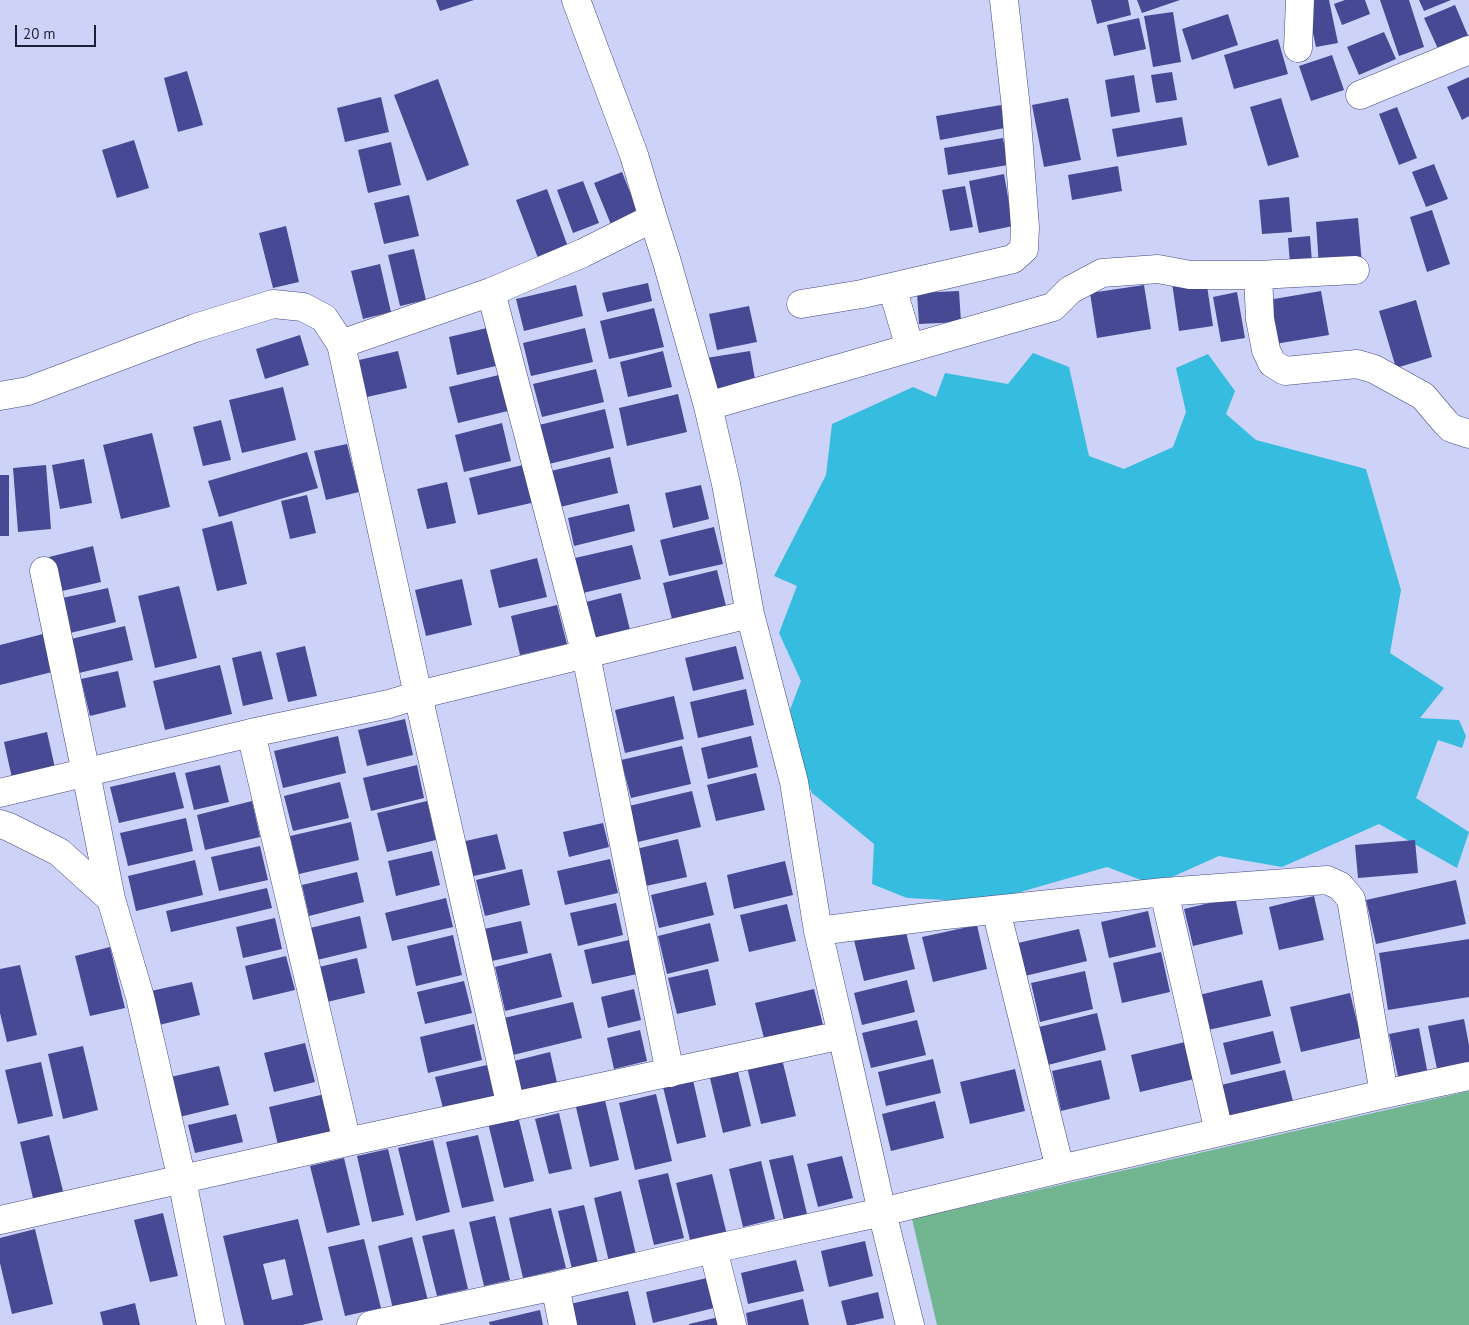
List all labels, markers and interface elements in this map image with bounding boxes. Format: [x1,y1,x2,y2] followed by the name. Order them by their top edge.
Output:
[18,15,99,47] scale bar
[23,24,56,43] text: 20 m

